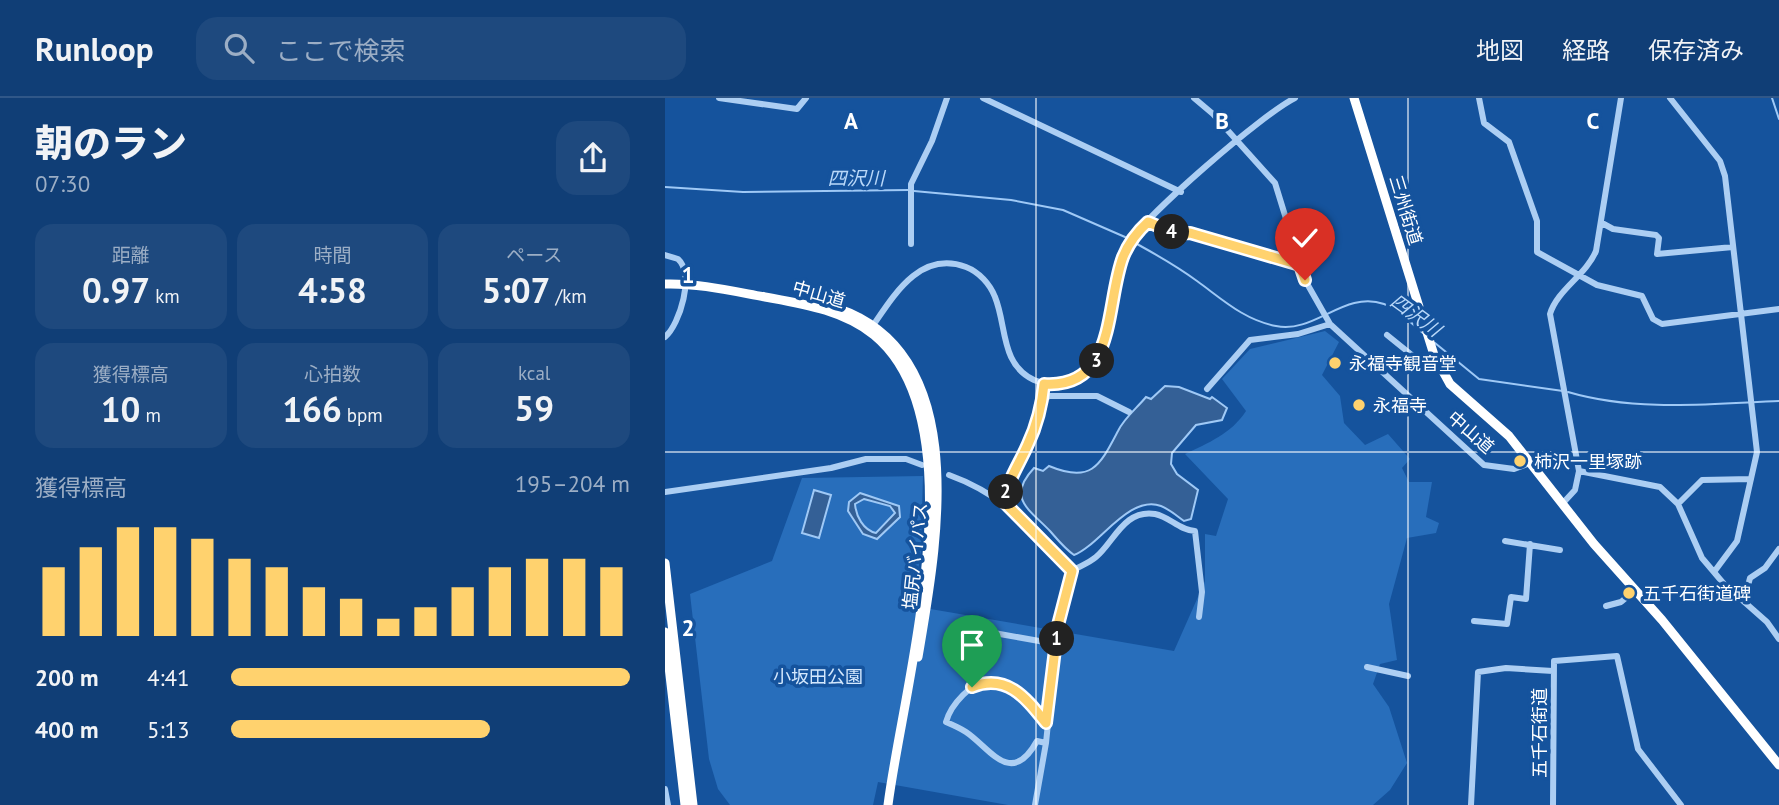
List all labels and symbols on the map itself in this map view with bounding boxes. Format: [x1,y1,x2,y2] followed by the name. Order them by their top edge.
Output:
[844,106,858,135] text: A
[1215,106,1229,135] text: B
[1587,106,1600,135] text: C
[827,166,886,190] water label: 四沢川
[1384,172,1428,248] street label: 三州街道
[1275,208,1335,280] pin
[1155,214,1189,250] pin: 4
[681,260,695,289] text: 1
[790,276,848,312] street label: 中山道
[1386,289,1448,343] water label: 四沢川
[1079,344,1115,378] pin: 3
[1349,352,1457,375] place label: 永福寺観音堂
[1327,355,1343,371] marker: 永福寺観音堂
[1373,394,1427,417] place label: 永福寺
[1351,397,1367,413] marker: 永福寺
[1443,406,1499,458] street label: 中山道
[1534,450,1642,473] place label: 柿沢一里塚跡
[1512,453,1528,469] marker: 柿沢一里塚跡
[989,474,1023,510] pin: 2
[898,501,932,611] street label: 塩尻バイパス
[1643,582,1751,605] place label: 五千石街道碑
[1621,585,1637,601] marker: 五千石街道碑
[681,613,695,642] text: 2
[942,615,1002,687] pin
[1039,622,1075,656] pin: 1
[773,665,863,688] park label: 小坂田公園
[1528,688,1551,778] street label: 五千石街道

